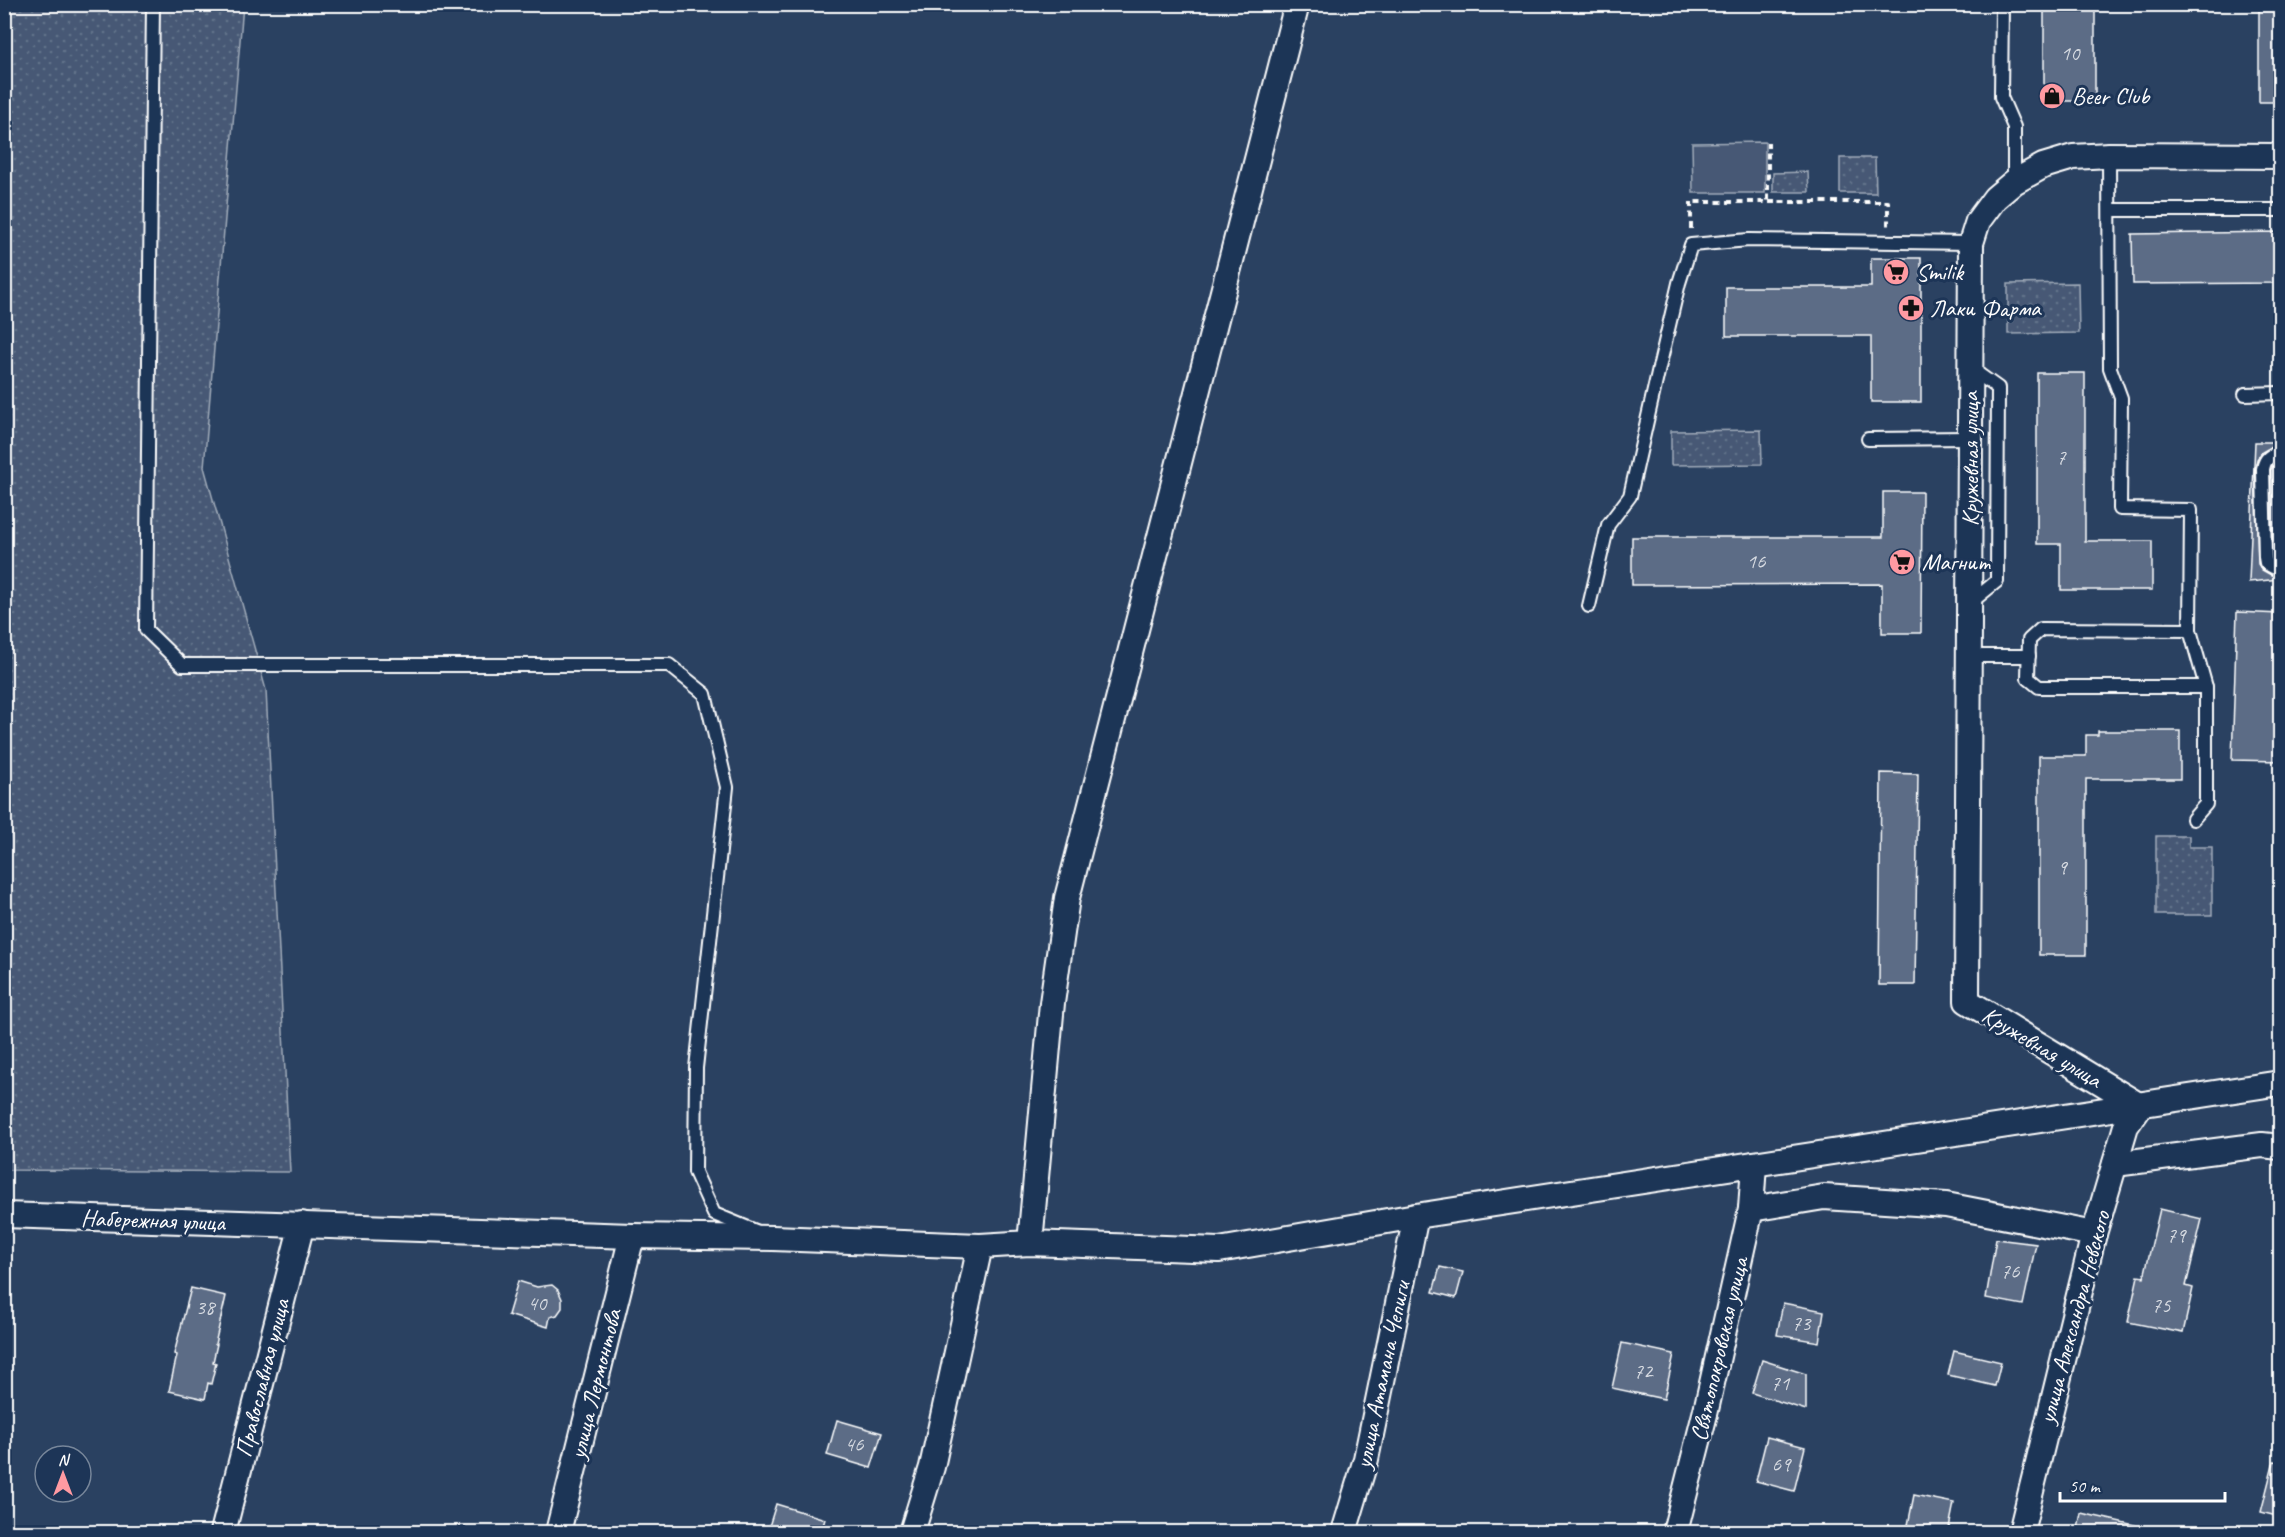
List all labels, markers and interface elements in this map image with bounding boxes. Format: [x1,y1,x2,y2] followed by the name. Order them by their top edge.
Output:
[2061,40,2081,66] house number: 10
[2037,81,2067,111] shop icon: Beer Club
[2072,81,2151,111] place label: Beer Club
[1881,257,1911,287] supermarket icon: Smilik
[1916,257,1965,287] place label: Smilik
[1896,293,1926,323] pharmacy icon: Лаки Фарма
[1930,293,2042,323] place label: Лаки Фарма
[1955,390,1985,526] street label: Кружевная улица
[2056,444,2067,470] house number: 7
[1887,547,1917,577] supermarket icon: Магнит
[1922,547,1991,577] place label: Магнит
[1747,548,1766,574] house number: 16
[2057,854,2068,880] house number: 9
[1977,1000,2109,1095] street label: Кружевная улица
[81,1202,227,1238] street label: Набережная улица
[2031,1206,2117,1428] street label: улица Александра Невского
[2167,1222,2187,1248] house number: 79
[1683,1252,1755,1444] street label: Святопокровская улица
[2001,1258,2020,1284] house number: 76
[1347,1276,1417,1473] street label: улица Атамана Чепиги
[528,1290,548,1316] house number: 40
[2152,1292,2172,1318] house number: 75
[196,1294,217,1320] house number: 38
[228,1295,296,1460] street label: Православная улица
[561,1305,628,1464] street label: улица Лермонтова
[1792,1310,1812,1336] house number: 73
[1634,1358,1654,1384] house number: 72
[1771,1370,1791,1396] house number: 71
[845,1431,864,1457] house number: 46
[33,1444,93,1504] north arrow
[58,1450,71,1470] text: N
[1772,1451,1792,1477] house number: 69
[2060,1465,2225,1503] scale bar
[2069,1475,2102,1497] text: 50 m

